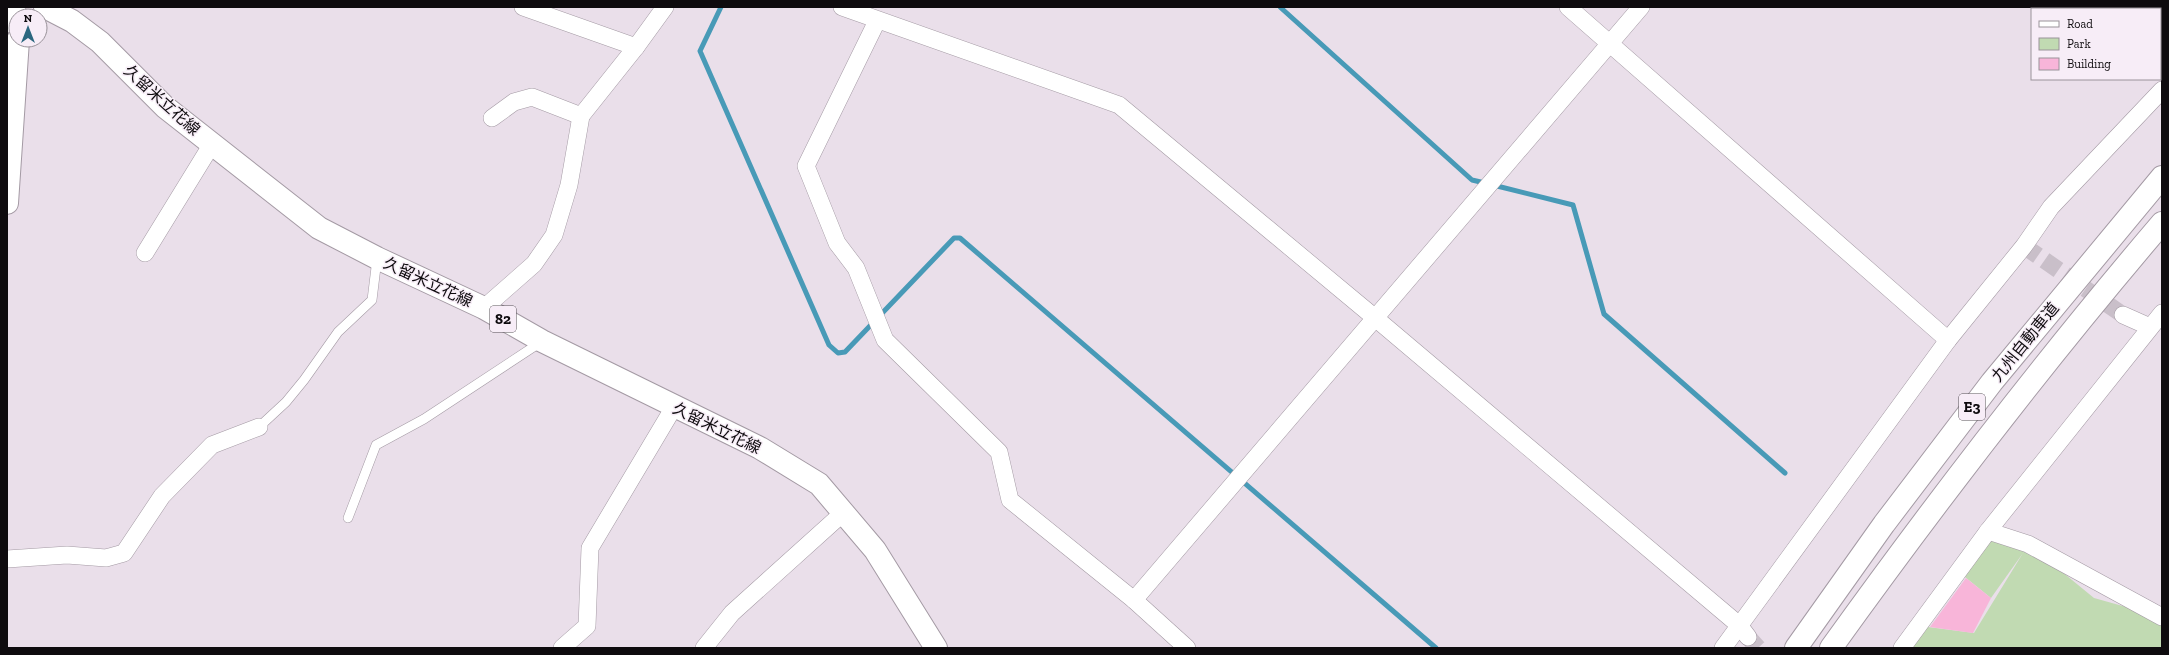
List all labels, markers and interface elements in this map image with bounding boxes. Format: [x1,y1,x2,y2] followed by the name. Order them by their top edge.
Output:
[8,8,48,48] north arrow
[2031,8,2161,80] legend
[24,12,33,25] text: N
[2067,17,2093,31] text: Road
[2067,37,2092,51] text: Park
[2067,57,2111,71] text: Building
[120,61,204,139] street label: 久留米立花線
[380,253,476,311] street label: 久留米立花線
[1987,299,2063,385] street label: 九州自動車道
[490,306,516,332] road number: 82
[1959,394,1985,420] road number: E3
[670,398,764,458] street label: 久留米立花線

